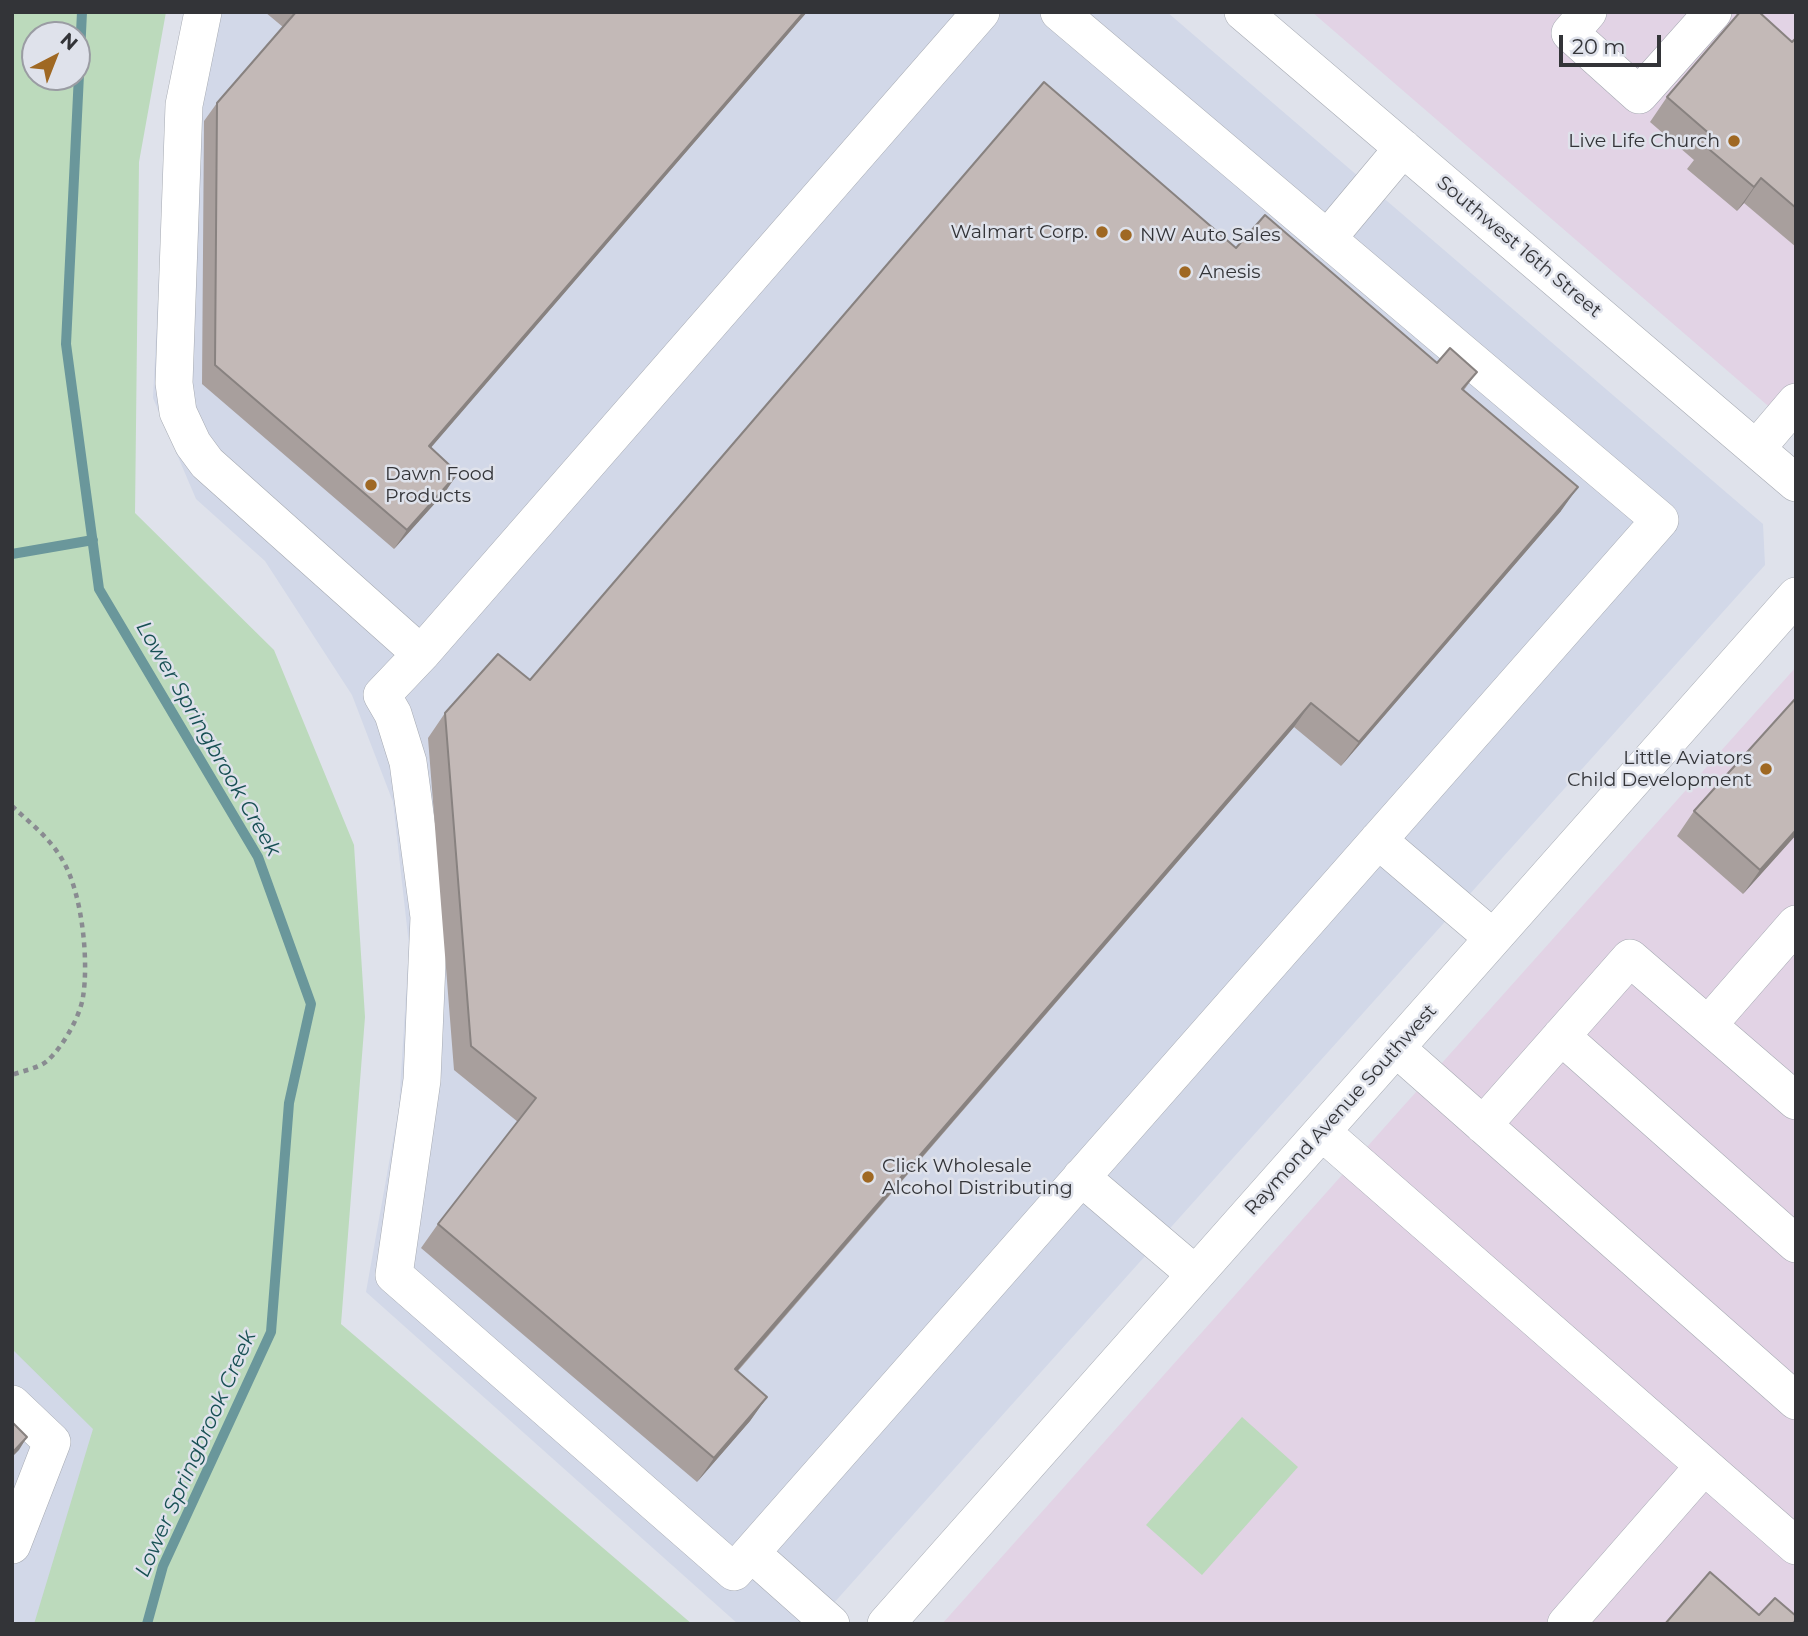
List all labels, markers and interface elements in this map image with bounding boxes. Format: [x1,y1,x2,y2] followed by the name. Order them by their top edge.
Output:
[21,21,91,91] north arrow
[1563,21,1664,65] scale bar
[56,28,82,55] text: N
[1572,34,1626,59] text: 20 m
[1568,130,1720,152] place label: Live Life Church
[1726,133,1742,149] marker: Live Life Church
[1432,171,1606,323] street label: Southwest 16th Street
[951,221,1088,243] place label: Walmart Corp.
[1094,224,1110,240] marker: Walmart Corp.
[1140,224,1280,246] place label: NW Auto Sales
[1118,227,1134,243] marker: NW Auto Sales
[1199,261,1261,283] place label: Anesis
[1177,264,1193,280] marker: Anesis
[385,463,495,507] place label: Dawn Food Products
[363,477,379,493] marker: Dawn Food Products
[130,617,286,861] water label: Lower Springbrook Creek
[1567,747,1752,791] place label: Little Aviators Child Development
[1758,761,1774,777] marker: Little Aviators Child Development
[1240,1000,1442,1220] street label: Raymond Avenue Southwest
[882,1155,1073,1199] place label: Click Wholesale Alcohol Distributing
[860,1169,876,1185] marker: Click Wholesale Alcohol Distributing
[130,1327,262,1581] water label: Lower Springbrook Creek

